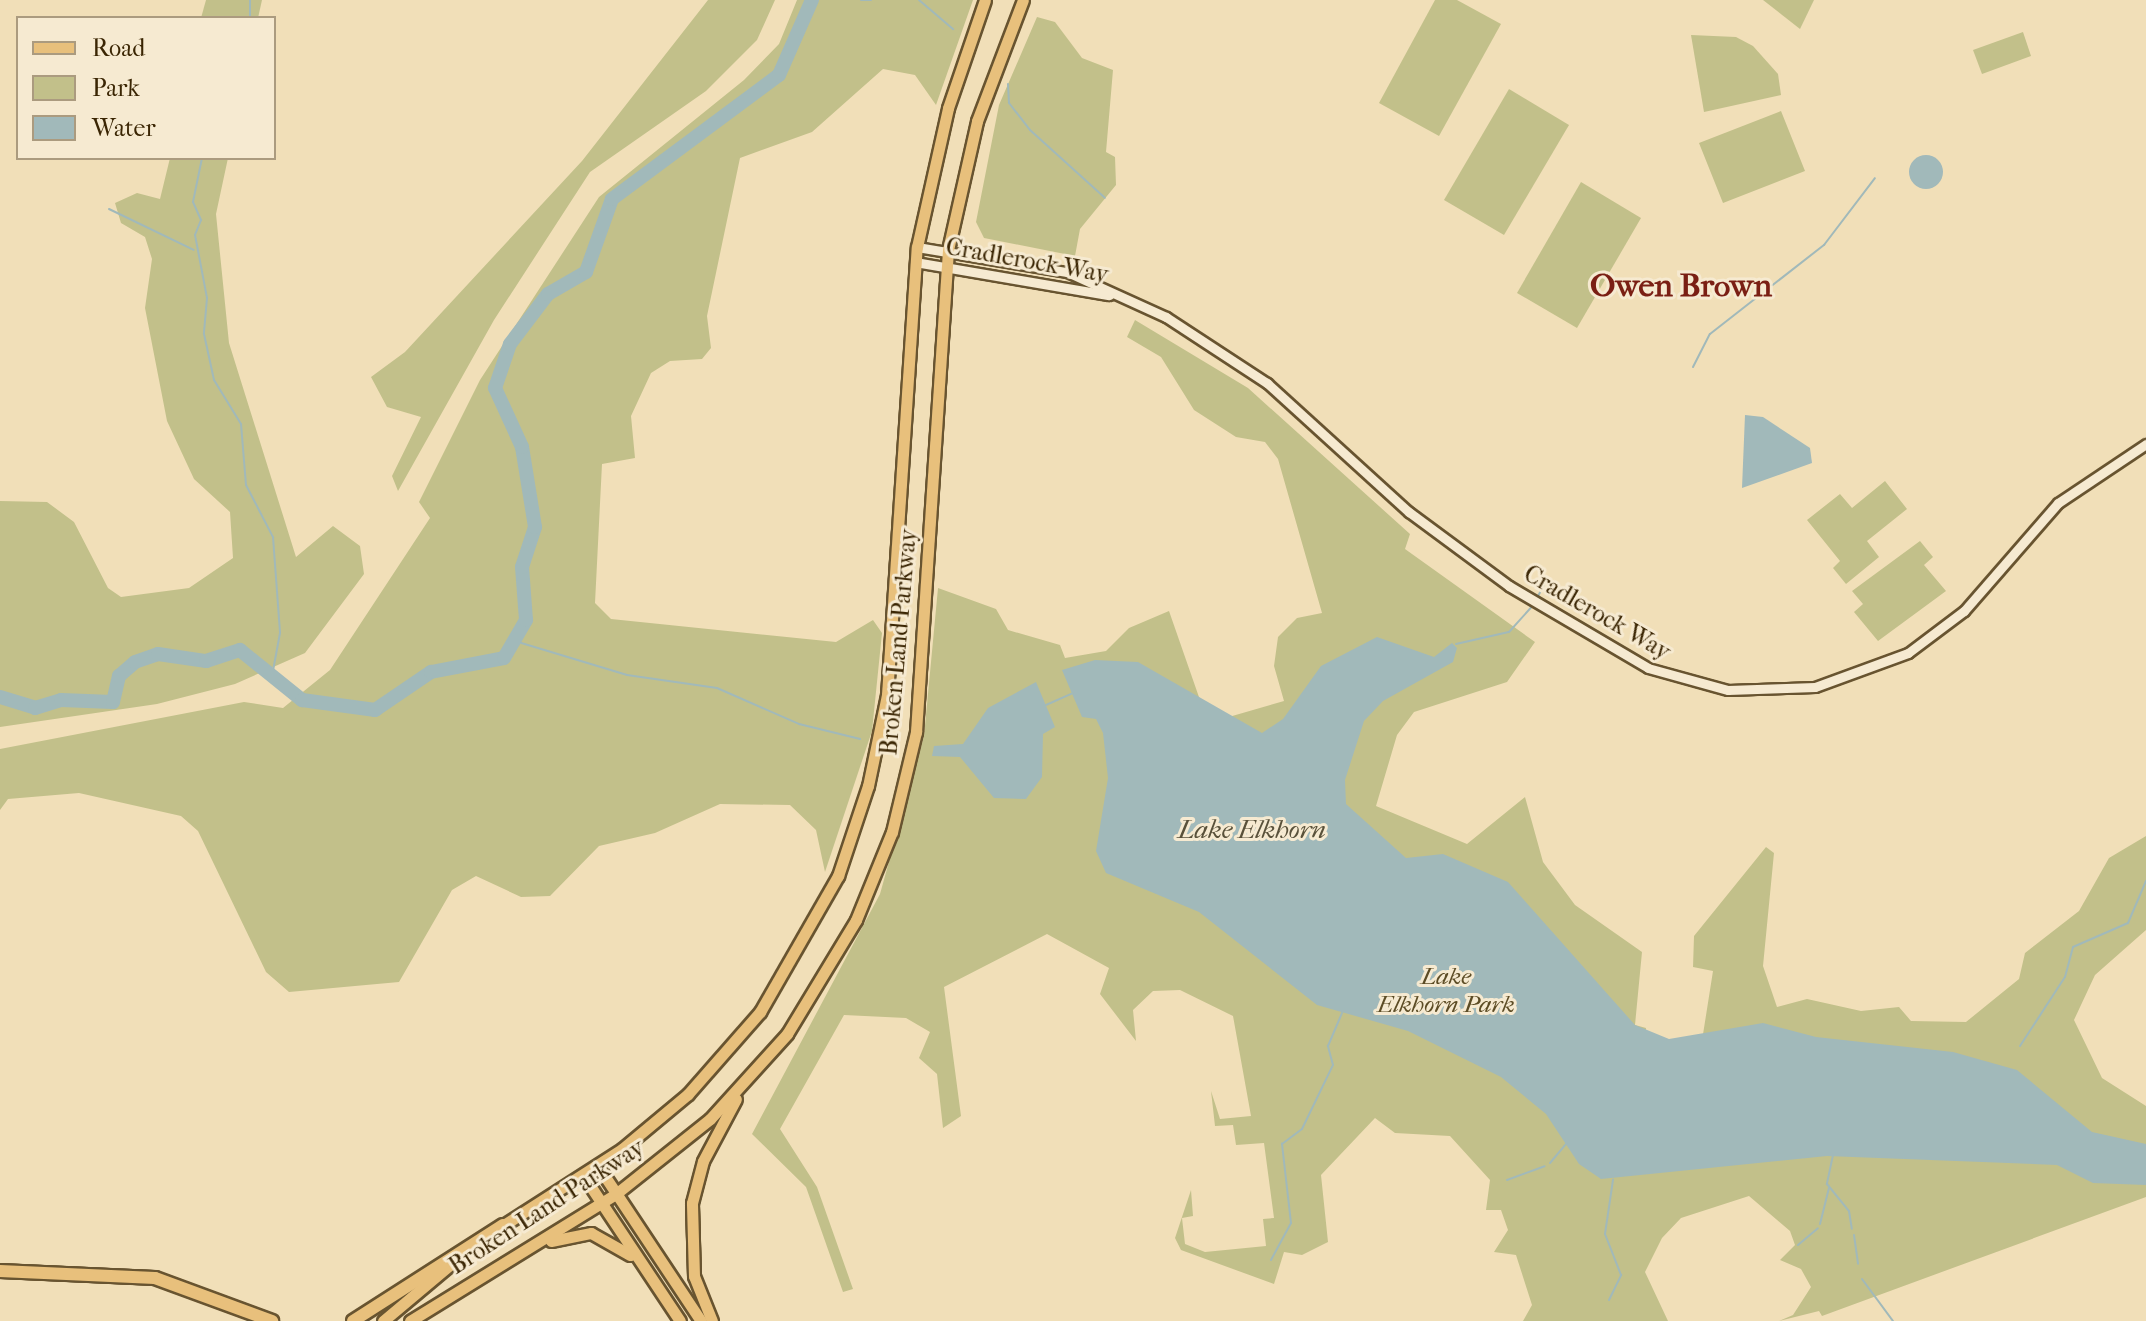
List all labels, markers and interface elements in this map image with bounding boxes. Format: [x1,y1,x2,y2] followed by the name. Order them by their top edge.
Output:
[16,16,276,160] legend
[92,34,145,62] text: Road
[92,74,140,102] text: Park
[92,114,156,142] text: Water
[944,233,1110,289] street label: Cradlerock Way
[1590,267,1772,305] district label: Owen Brown
[875,528,923,756] street label: Broken Land Parkway
[1519,559,1675,667] street label: Cradlerock Way
[1178,814,1326,846] water label: Lake Elkhorn
[1377,963,1515,1019] park label: Lake Elkhorn Park
[444,1133,650,1281] street label: Broken Land Parkway

